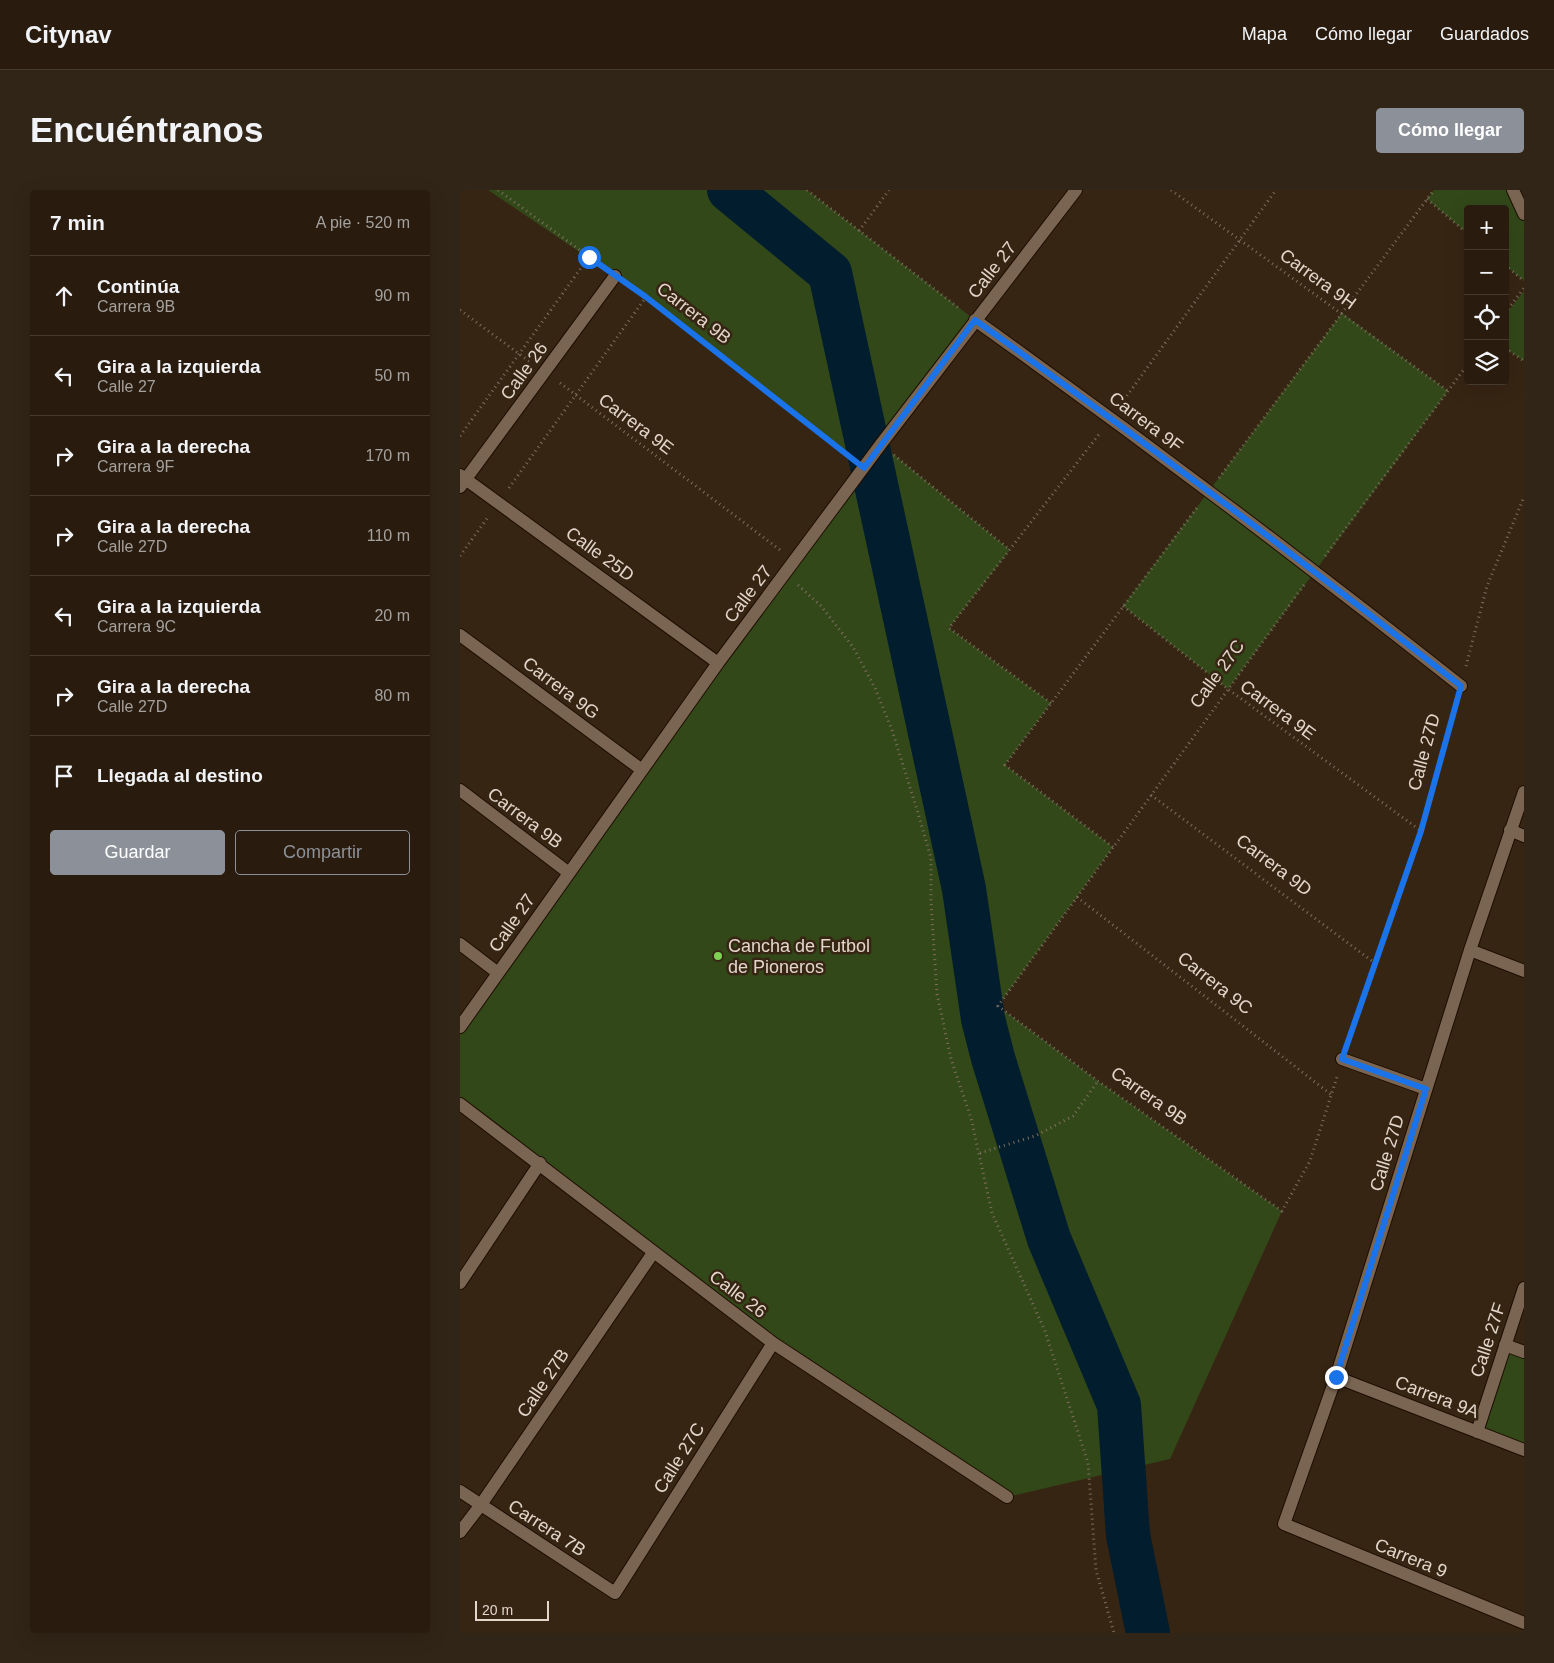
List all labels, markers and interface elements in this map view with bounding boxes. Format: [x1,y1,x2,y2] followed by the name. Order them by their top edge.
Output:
[25,21,112,48] text: Citynav
[1242,24,1287,44] text: Mapa
[1315,24,1412,44] text: Cómo llegar
[1440,24,1529,44] text: Guardados
[1376,108,1524,153] button: Cómo llegar
[30,110,263,149] text: Encuéntranos
[1464,205,1509,385] map controls
[1464,205,1509,250] button: +
[50,211,105,234] text: 7 min
[316,214,410,231] text: A pie · 520 m
[964,238,1020,302] street label: Calle 27
[1276,245,1360,313] street label: Carrera 9H
[578,246,601,269] route start
[1464,250,1509,295] button: −
[97,276,179,297] text: Continúa
[653,278,735,348] street label: Carrera 9B
[50,282,78,310] icon: ahead
[374,287,410,304] text: 90 m
[1464,295,1509,340] button: locate
[97,298,175,315] text: Carrera 9B
[496,338,552,404] street label: Calle 26
[1464,340,1509,385] button: layers
[97,356,261,377] text: Gira a la izquierda
[50,362,78,390] icon: left
[374,367,410,384] text: 50 m
[97,378,156,395] text: Calle 27
[1105,388,1187,456] street label: Carrera 9F
[595,390,677,458] street label: Carrera 9E
[97,436,250,457] text: Gira a la derecha
[50,442,78,470] icon: right
[366,447,410,464] text: 170 m
[97,458,174,475] text: Carrera 9F
[97,516,250,537] text: Gira a la derecha
[50,522,78,550] icon: right
[562,523,638,585] street label: Calle 25D
[367,527,410,544] text: 110 m
[97,538,167,555] text: Calle 27D
[720,562,776,626] street label: Calle 27
[97,596,261,617] text: Gira a la izquierda
[50,602,78,630] icon: left
[374,607,410,624] text: 20 m
[97,618,176,635] text: Carrera 9C
[1186,636,1248,712] street label: Calle 27C
[519,653,603,723] street label: Carrera 9G
[97,676,250,697] text: Gira a la derecha
[1237,676,1319,744] street label: Carrera 9E
[50,682,78,710] icon: right
[374,687,410,704] text: 80 m
[97,698,167,715] text: Calle 27D
[1404,711,1444,793] street label: Calle 27D
[50,762,78,790] icon: arrive
[97,765,263,786] text: Llegada al destino
[484,784,566,852] street label: Carrera 9B
[50,830,225,875] button: Guardar
[235,830,410,875] button: Compartir
[1232,830,1316,900] street label: Carrera 9D
[485,890,539,956] street label: Calle 27
[728,936,870,977] place label: Cancha de Futbol de Pioneros
[1174,948,1256,1018] street label: Carrera 9C
[712,950,724,962] marker: Cancha de Futbol de Pioneros
[1107,1063,1191,1129] street label: Carrera 9B
[1366,1112,1408,1194] street label: Calle 27D
[706,1266,770,1322] street label: Calle 26
[1467,1300,1509,1380] street label: Calle 27F
[513,1345,573,1421] street label: Calle 27B
[1325,1366,1348,1389] route end
[1392,1372,1482,1422] street label: Carrera 9A
[650,1419,708,1497] street label: Calle 27C
[505,1496,589,1560] street label: Carrera 7B
[1372,1534,1450,1582] street label: Carrera 9
[475,1598,549,1621] scale bar
[482,1602,513,1618] text: 20 m

